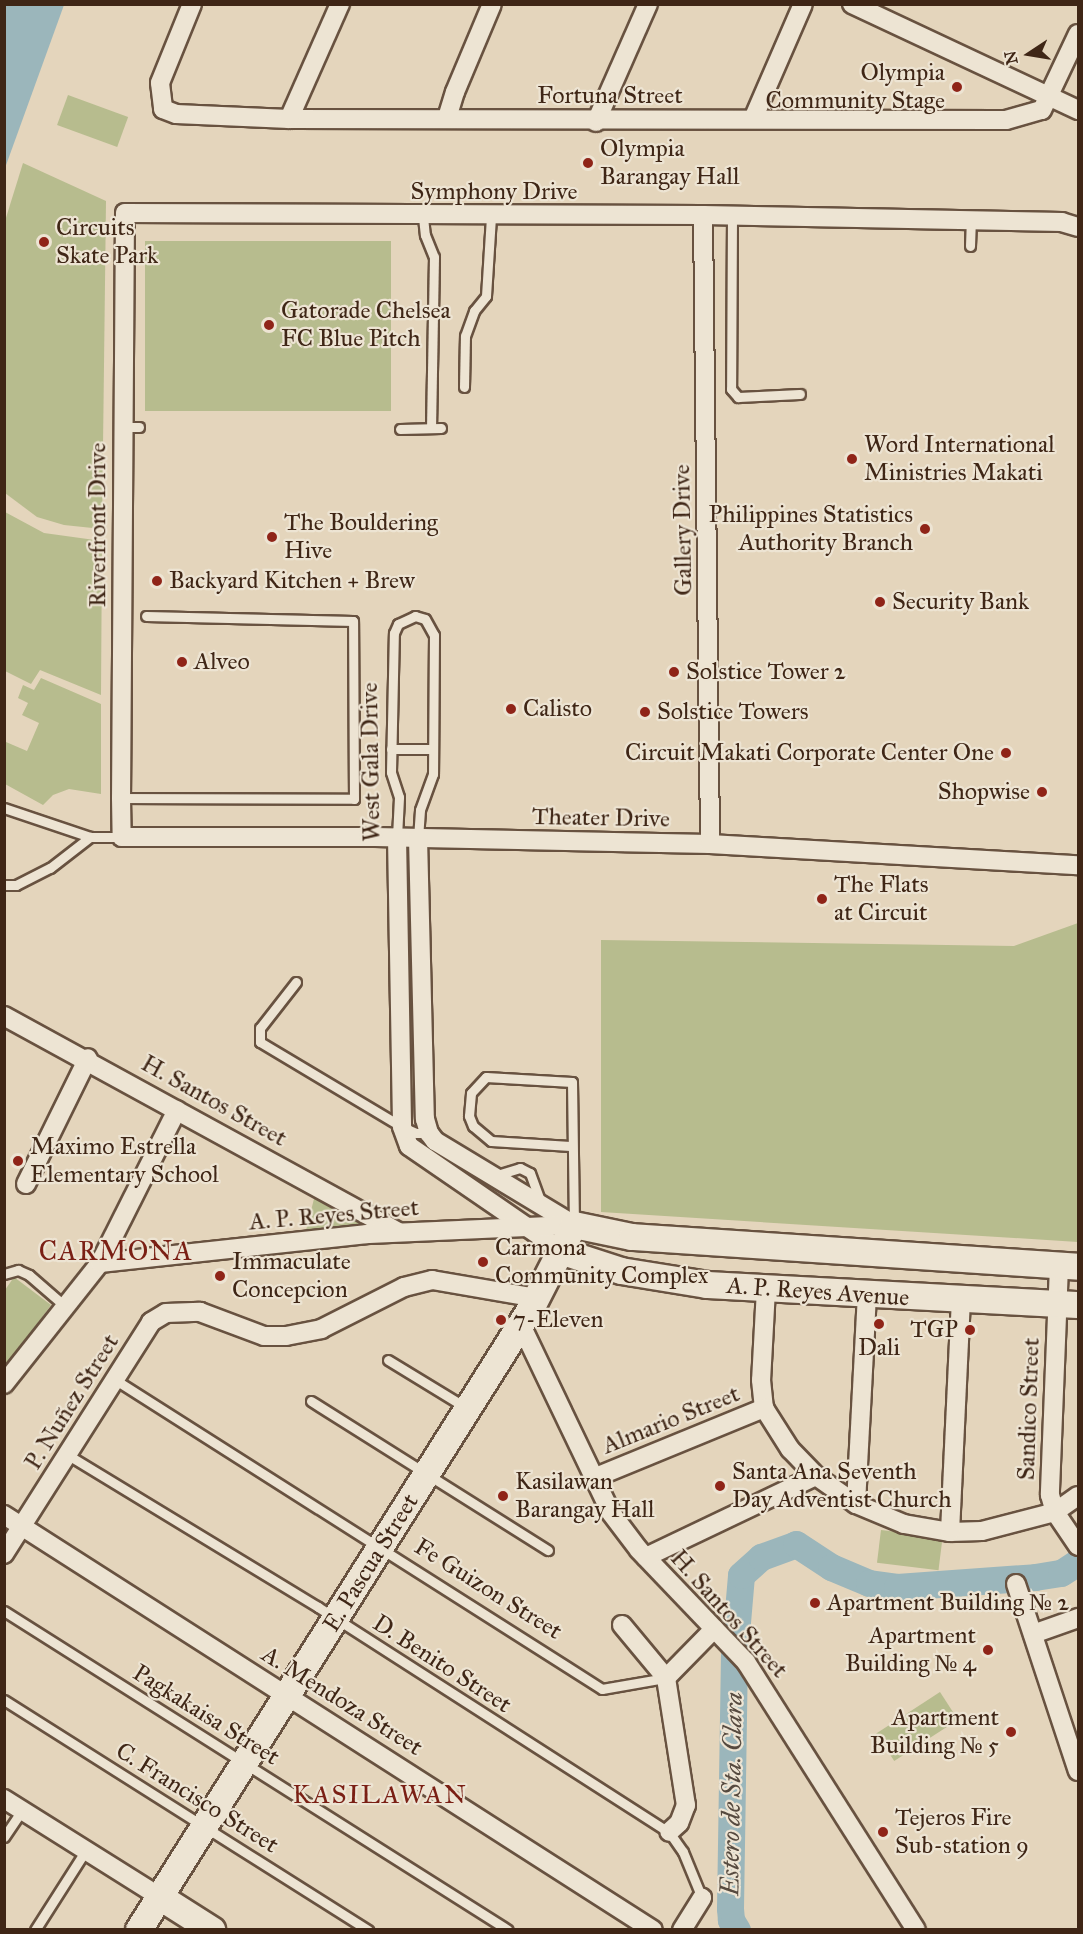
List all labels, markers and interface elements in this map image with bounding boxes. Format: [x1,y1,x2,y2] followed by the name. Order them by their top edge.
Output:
[999,24,1059,84] north arrow
[1000,49,1022,66] text: N
[765,59,945,115] place label: Olympia Community Stage
[950,80,964,94] marker: Olympia Community Stage
[537,82,683,110] street label: Fortuna Street
[600,135,739,191] place label: Olympia Barangay Hall
[581,156,595,170] marker: Olympia Barangay Hall
[411,178,577,206] street label: Symphony Drive
[56,214,158,270] place label: Circuits Skate Park
[37,235,51,249] marker: Circuits Skate Park
[281,297,451,353] place label: Gatorade Chelsea FC Blue Pitch
[262,318,276,332] marker: Gatorade Chelsea FC Blue Pitch
[864,431,1055,487] place label: Word International Ministries Makati
[84,443,112,607] street label: Riverfront Drive
[845,452,859,466] marker: Word International Ministries Makati
[667,464,699,596] street label: Gallery Drive
[709,501,913,557] place label: Philippines Statistics Authority Branch
[284,509,438,565] place label: The Bouldering Hive
[918,522,932,536] marker: Philippines Statistics Authority Branch
[265,530,279,544] marker: The Bouldering Hive
[169,567,415,595] place label: Backyard Kitchen + Brew
[150,574,164,588] marker: Backyard Kitchen + Brew
[892,588,1029,616] place label: Security Bank
[873,595,887,609] marker: Security Bank
[194,648,250,676] place label: Alveo
[175,655,189,669] marker: Alveo
[686,658,846,686] place label: Solstice Tower 2
[667,665,681,679] marker: Solstice Tower 2
[355,682,387,842] street label: West Gala Drive
[523,695,592,723] place label: Calisto
[657,698,808,726] place label: Solstice Towers
[504,702,518,716] marker: Calisto
[638,705,652,719] marker: Solstice Towers
[625,739,994,767] place label: Circuit Makati Corporate Center One
[999,746,1013,760] marker: Circuit Makati Corporate Center One
[938,778,1030,806] place label: Shopwise
[1035,785,1049,799] marker: Shopwise
[532,802,670,834] street label: Theater Drive
[834,871,928,927] place label: The Flats at Circuit
[815,892,829,906] marker: The Flats at Circuit
[136,1049,292,1153] street label: H. Santos Street
[30,1133,219,1189] place label: Maximo Estrella Elementary School
[11,1154,25,1168] marker: Maximo Estrella Elementary School
[248,1193,420,1237] street label: A. P. Reyes Street
[495,1234,709,1290] place label: Carmona Community Complex
[39,1235,193,1267] district label: CARMONA
[232,1248,351,1304] place label: Immaculate Concepcion
[476,1255,490,1269] marker: Carmona Community Complex
[213,1269,227,1283] marker: Immaculate Concepcion
[726,1271,910,1313] street label: A. P. Reyes Avenue
[513,1306,603,1334] place label: 7-Eleven
[494,1313,508,1327] marker: 7-Eleven
[910,1316,958,1344] place label: TGP
[872,1317,886,1331] marker: Dali
[963,1323,977,1337] marker: TGP
[19,1329,125,1475] street label: P. Nuñez Street
[858,1334,900,1362] place label: Dali
[1012,1337,1046,1481] street label: Sandico Street
[598,1379,744,1461] street label: Almario Street
[732,1458,952,1514] place label: Santa Ana Seventh Day Adventist Church
[515,1468,654,1524] place label: Kasilawan Barangay Hall
[713,1479,727,1493] marker: Santa Ana Seventh Day Adventist Church
[317,1489,425,1637] street label: E. Pascua Street
[496,1489,510,1503] marker: Kasilawan Barangay Hall
[409,1532,567,1646] street label: Fe Guizon Street
[664,1544,794,1684] street label: H. Santos Street
[827,1589,1069,1617] place label: Apartment Building № 2
[808,1596,822,1610] marker: Apartment Building № 2
[367,1609,517,1719] street label: D. Benito Street
[845,1622,976,1678] place label: Apartment Building № 4
[256,1640,428,1762] street label: A. Mendoza Street
[981,1643,995,1657] marker: Apartment Building № 4
[127,1658,285,1772] street label: Pagkakaisa Street
[715,1692,749,1896] water label: Estero de Sta. Clara
[870,1704,999,1760] place label: Apartment Building № 5
[1004,1725,1018,1739] marker: Apartment Building № 5
[110,1736,284,1860] street label: C. Francisco Street
[293,1779,467,1811] district label: KASILAWAN
[895,1804,1029,1860] place label: Tejeros Fire Sub-station 9
[876,1825,890,1839] marker: Tejeros Fire Sub-station 9

